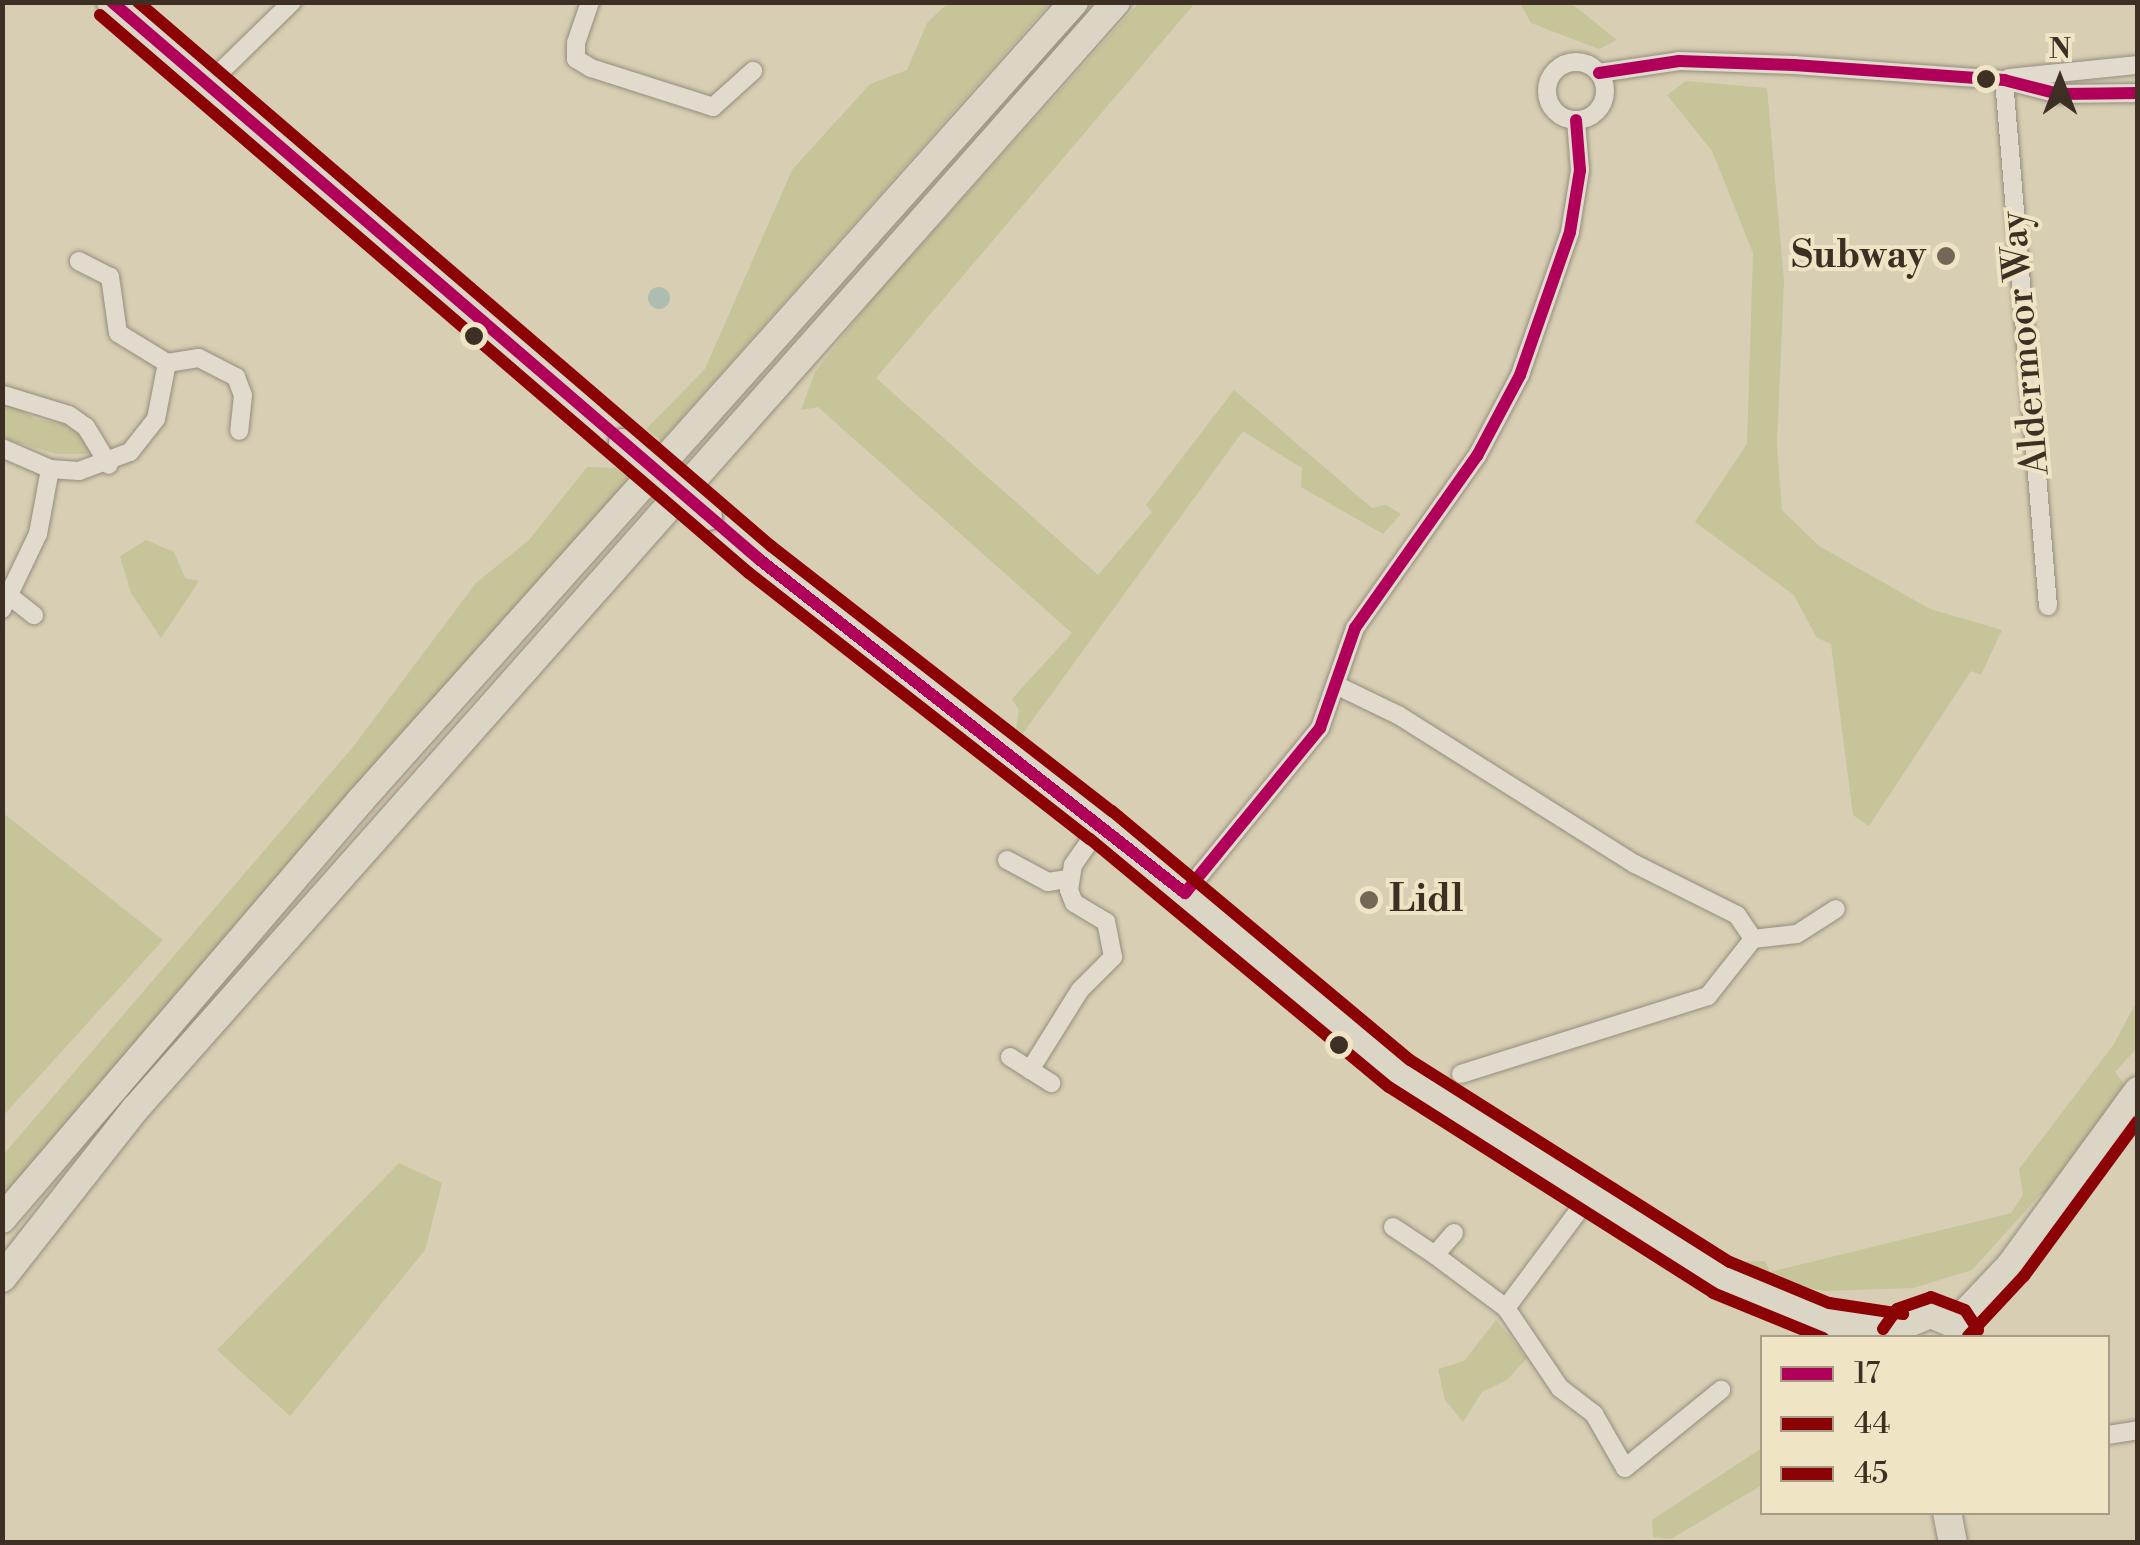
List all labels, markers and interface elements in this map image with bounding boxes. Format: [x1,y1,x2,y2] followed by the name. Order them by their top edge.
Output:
[2010,30,2110,130] north arrow
[2049,32,2071,67] text: N
[1976,69,1996,89] unlabelled marker
[1991,209,2059,477] street label: Aldermoor Way
[1791,233,1926,279] place label: Subway
[1935,245,1957,267] marker: Subway
[464,326,484,346] unlabelled marker
[1389,877,1463,923] place label: Lidl
[1358,889,1380,911] marker: Lidl
[1329,1035,1349,1055] unlabelled marker
[1760,1335,2110,1515] legend
[1854,1355,1881,1393] text: 17
[1854,1405,1890,1443] text: 44
[1854,1455,1888,1493] text: 45

